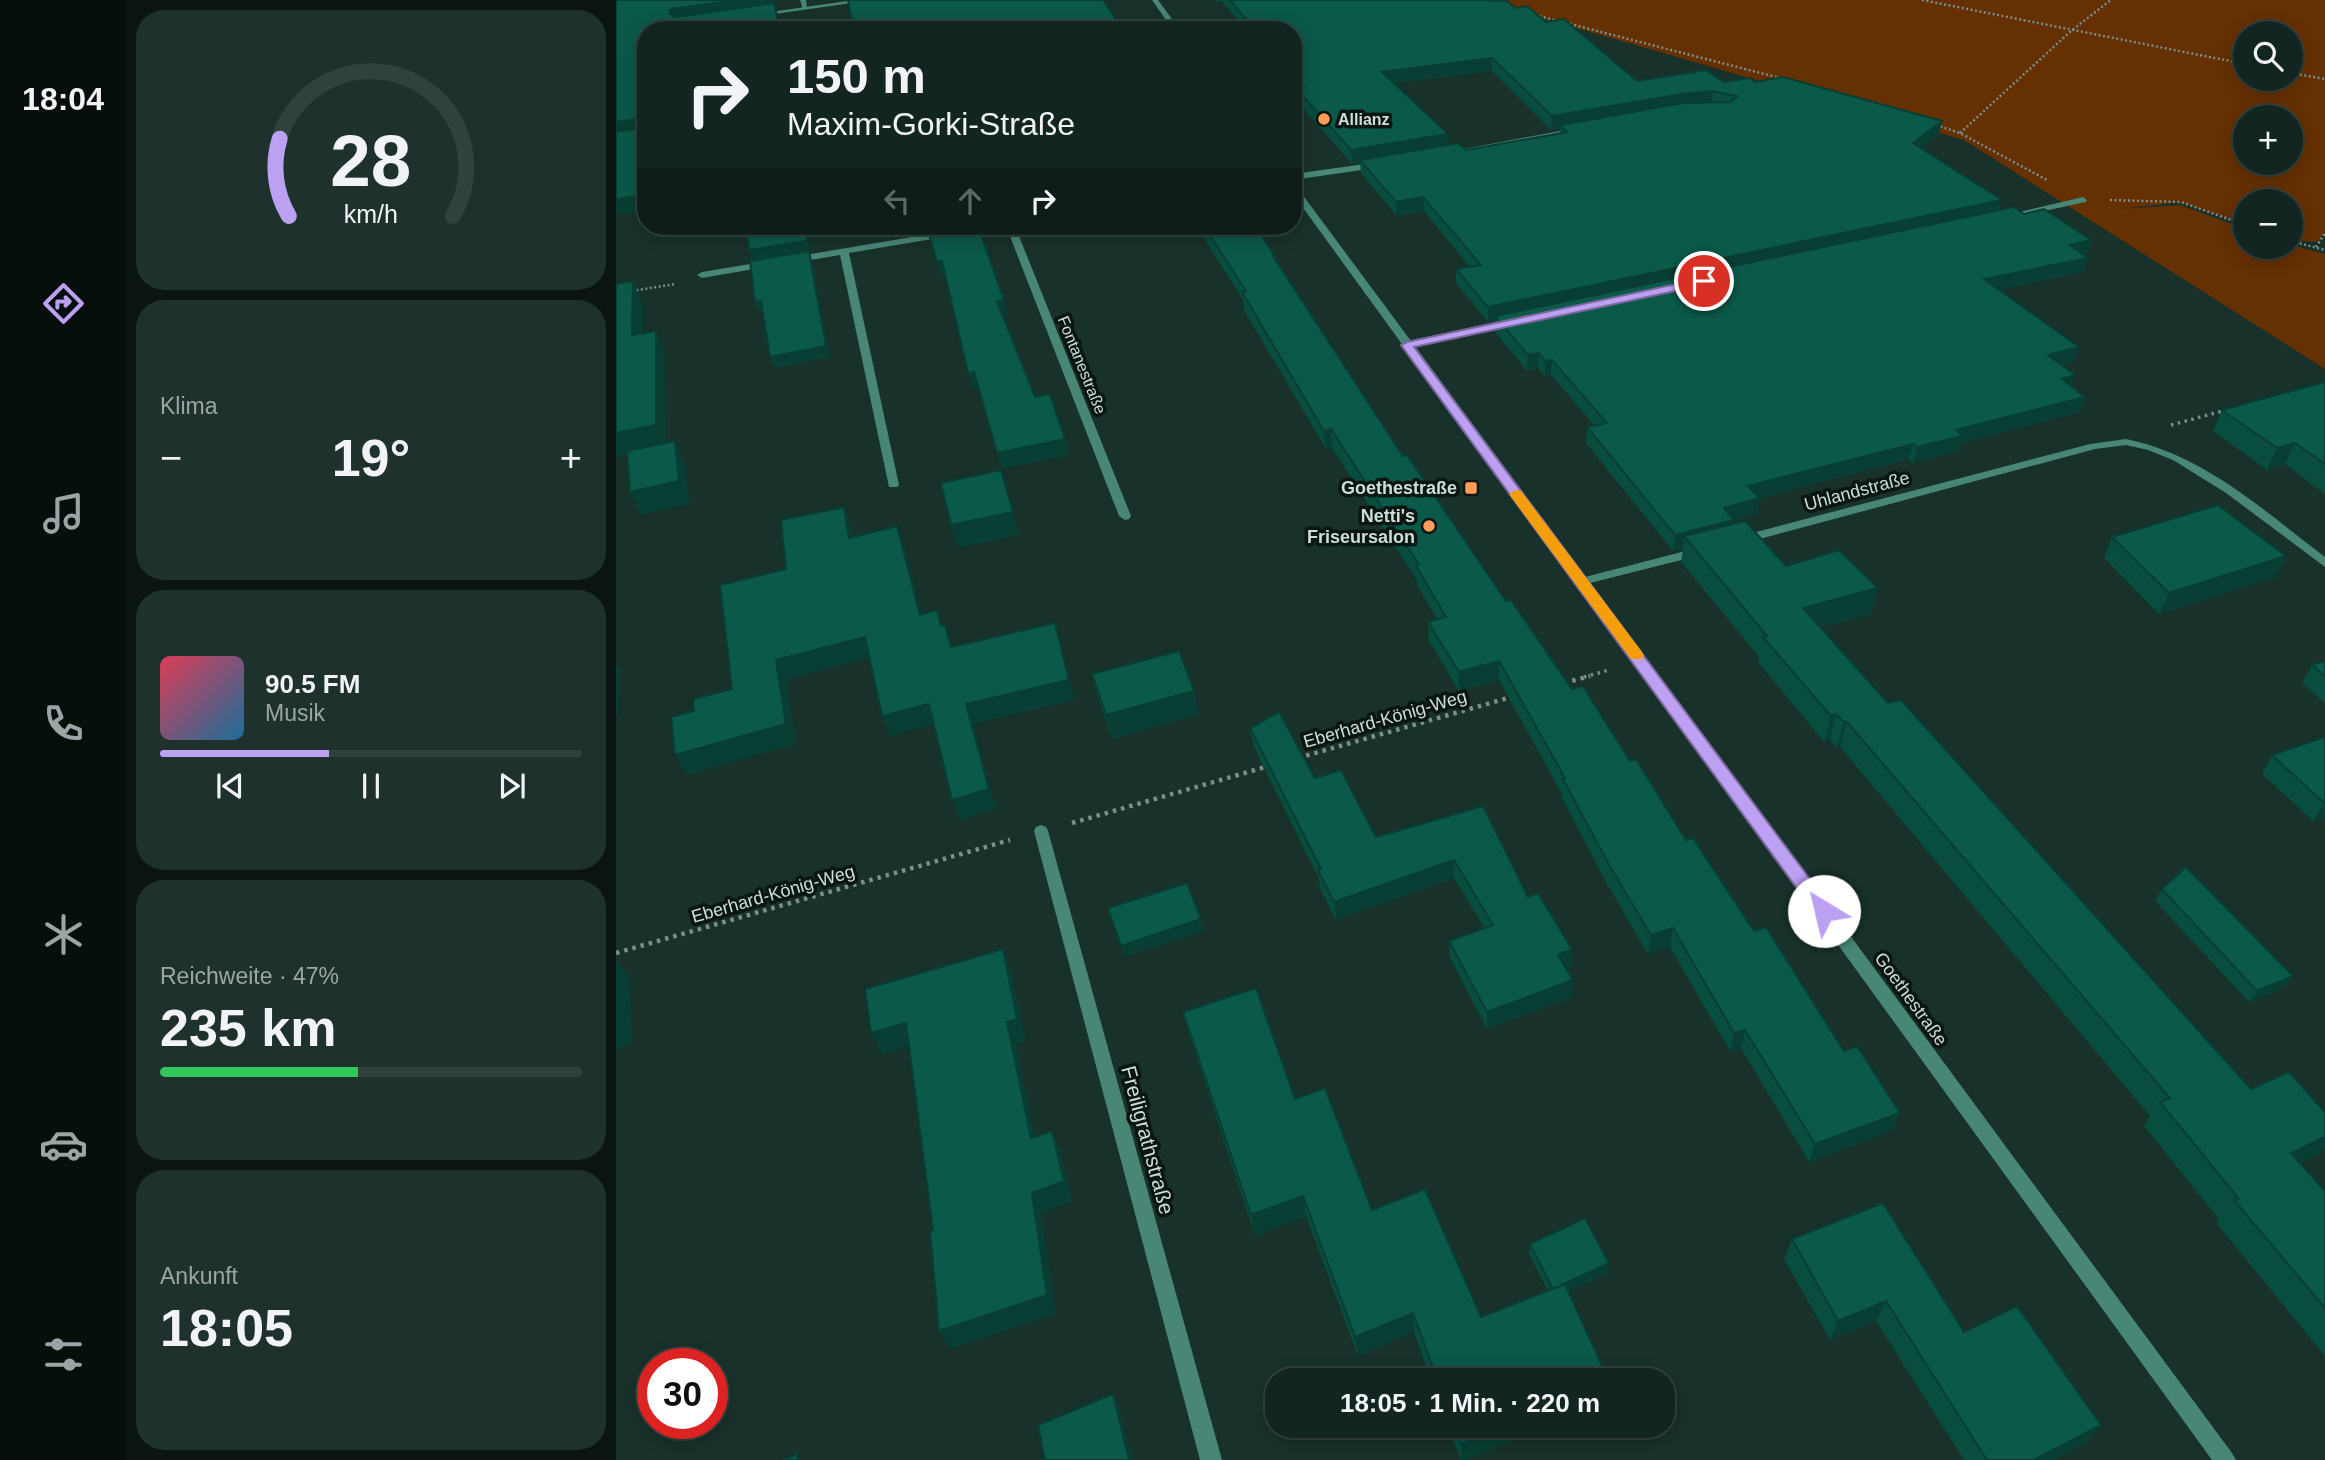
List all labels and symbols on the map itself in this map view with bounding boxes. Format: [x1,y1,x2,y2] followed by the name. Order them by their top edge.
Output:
[1316,111,1332,127] marker: Allianz
[1338,111,1390,128] place label: Allianz
[1674,251,1734,311] pin
[1055,314,1109,417] street label: Fontanestraße
[1802,467,1912,515] street label: Uhlandstraße
[1341,478,1457,498] place label: Goethestraße
[1463,480,1479,496] marker: Goethestraße
[1307,506,1415,547] place label: Netti's Friseursalon
[1421,518,1437,534] marker: Netti's Friseursalon
[1301,686,1469,752] street label: Eberhard-König-Weg
[689,861,857,927] street label: Eberhard-König-Weg
[1787,874,1861,948] position arrow
[1871,949,1951,1049] street label: Goethestraße
[1117,1063,1179,1217] street label: Freiligrathstraße
[637,1348,728,1439] speed limit sign: 30

